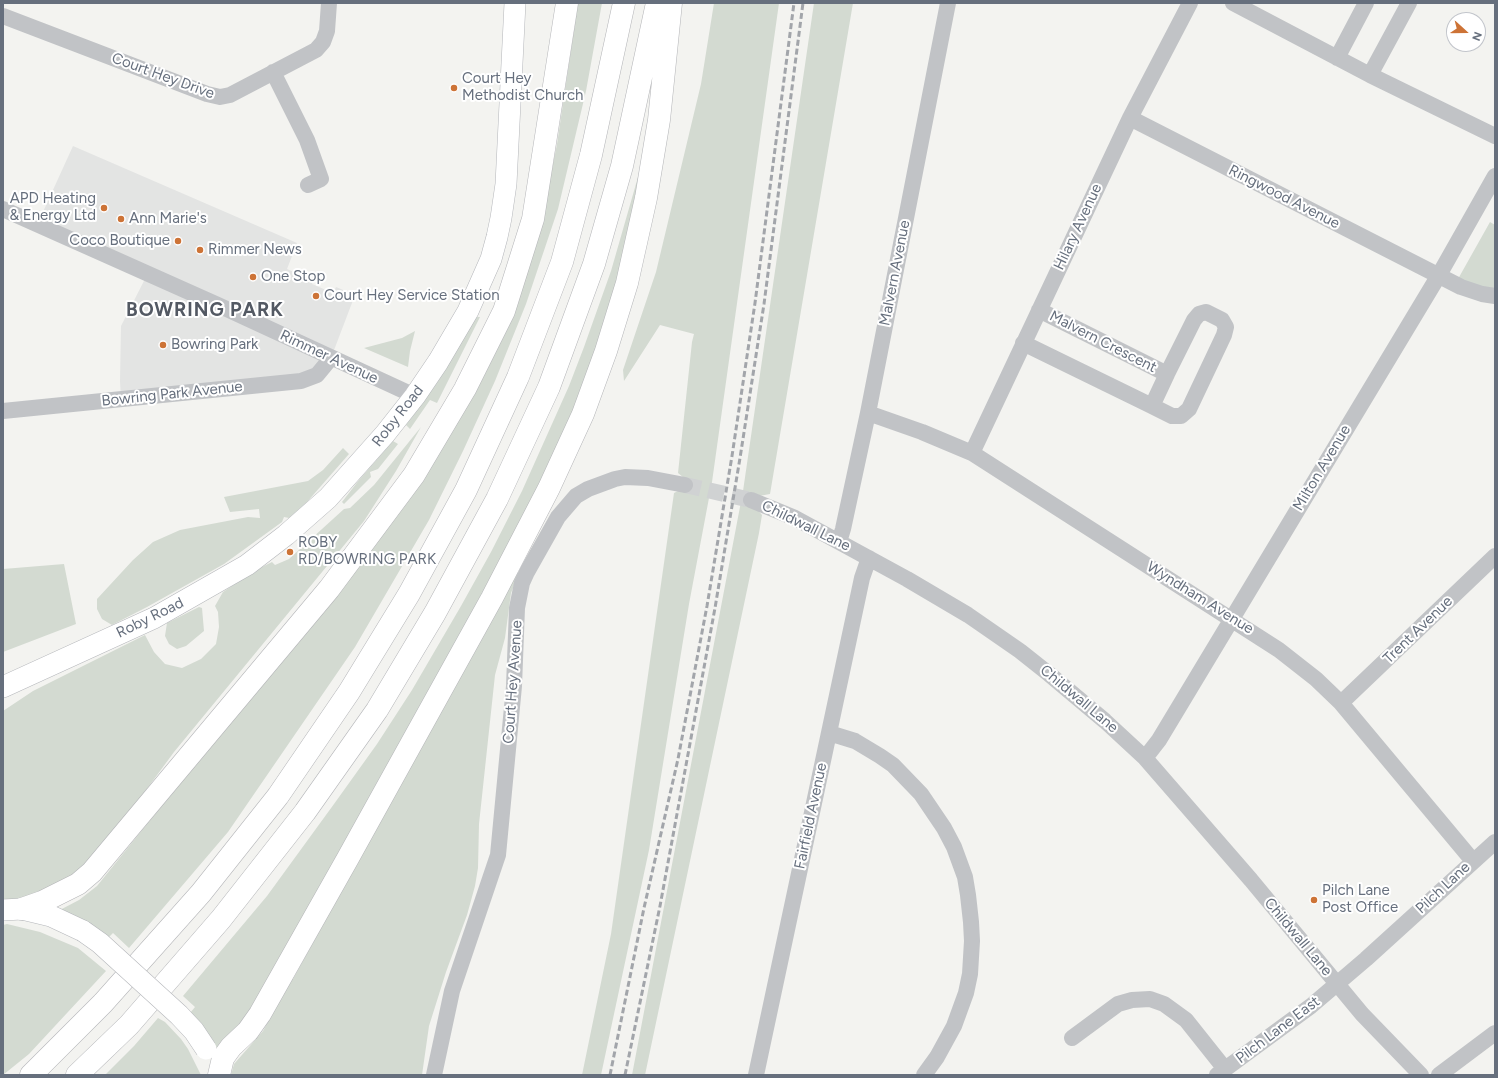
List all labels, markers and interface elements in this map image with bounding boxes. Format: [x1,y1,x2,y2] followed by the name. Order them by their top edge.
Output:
[1446,12,1486,52] north arrow
[1469,30,1484,42] text: N
[109,49,217,103] street label: Court Hey Drive
[462,70,583,105] place label: Court Hey Methodist Church
[449,83,459,93] marker: Court Hey Methodist Church
[1225,161,1343,233] street label: Ringwood Avenue
[1050,181,1106,273] street label: Hilary Avenue
[10,190,96,225] place label: APD Heating & Energy Ltd
[99,203,109,213] marker: APD Heating & Energy Ltd
[129,210,207,228] place label: Ann Marie's
[116,214,126,224] marker: Ann Marie's
[876,219,914,327] street label: Malvern Avenue
[69,232,170,250] place label: Coco Boutique
[173,236,183,246] marker: Coco Boutique
[208,241,302,259] place label: Rimmer News
[195,245,205,255] marker: Rimmer News
[261,268,325,286] place label: One Stop
[248,272,258,282] marker: One Stop
[324,287,500,305] place label: Court Hey Service Station
[311,291,321,301] marker: Court Hey Service Station
[126,299,284,321] district label: BOWRING PARK
[1046,307,1160,377] street label: Malvern Crescent
[277,326,381,388] street label: Rimmer Avenue
[171,336,258,354] place label: Bowring Park
[158,340,168,350] marker: Bowring Park
[101,378,243,410] street label: Bowring Park Avenue
[368,382,428,450] street label: Roby Road
[1289,422,1355,514] street label: Milton Avenue
[759,497,853,555] street label: Childwall Lane
[298,534,436,569] place label: ROBY RD/BOWRING PARK
[285,547,295,557] marker: ROBY RD/BOWRING PARK
[1143,558,1257,638] street label: Wyndham Avenue
[1380,593,1456,667] street label: Trent Avenue
[113,594,187,642] street label: Roby Road
[500,620,526,744] street label: Court Hey Avenue
[1036,661,1122,737] street label: Childwall Lane
[791,761,831,871] street label: Fairfield Avenue
[1412,858,1474,918] street label: Pilch Lane
[1322,882,1398,917] place label: Pilch Lane Post Office
[1260,894,1336,980] street label: Childwall Lane
[1309,895,1319,905] marker: Pilch Lane Post Office
[1232,993,1324,1067] street label: Pilch Lane East

